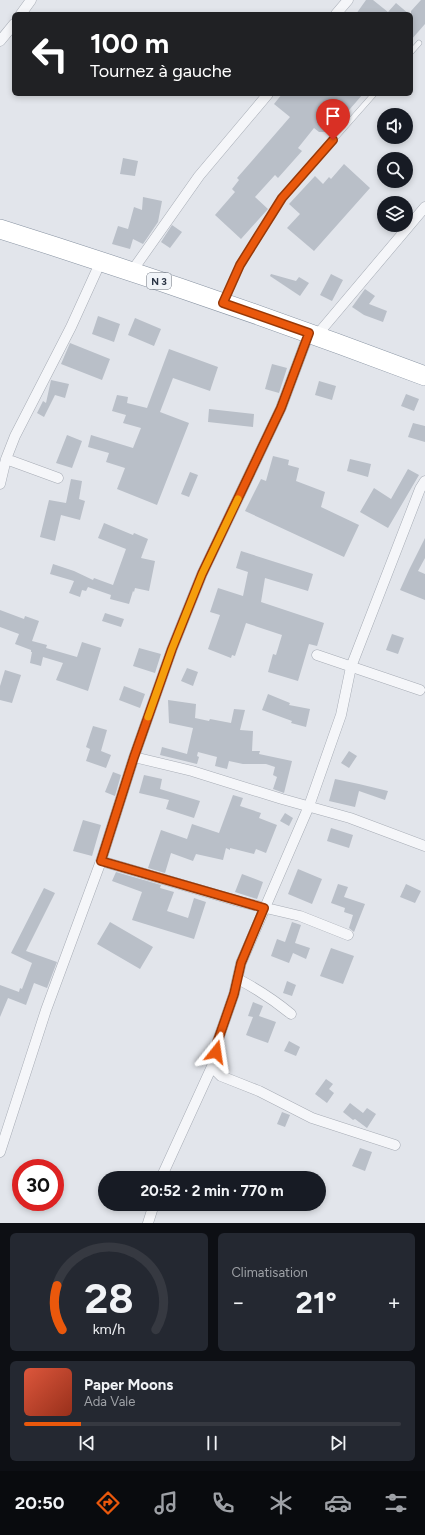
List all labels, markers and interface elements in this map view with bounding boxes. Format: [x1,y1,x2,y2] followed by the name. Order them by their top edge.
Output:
[90,26,169,60] text: 100 m
[24,28,76,80] icon: left
[90,60,232,82] text: Tournez à gauche
[316,99,350,140] pin
[322,105,344,127] icon: arrive
[377,108,413,232] map controls
[377,108,413,144] button: sound
[377,152,413,188] button: search
[377,196,413,232] button: layers
[147,273,171,289] road number: N 3
[195,1031,237,1073] position arrow
[12,1159,64,1211] speed limit sign: 30
[140,1182,284,1200] text: 20:52 · 2 min · 770 m
[232,1265,308,1280] text: Climatisation
[84,1273,134,1323] text: 28
[296,1284,337,1321] text: 21°
[232,1289,245,1316] text: −
[387,1289,401,1316] text: +
[92,1320,125,1338] text: km/h
[84,1376,173,1394] text: Paper Moons
[84,1394,135,1409] text: Ada Vale
[76,1432,98,1454] icon: previous
[201,1432,223,1454] icon: pause
[327,1432,349,1454] icon: next
[94,1489,122,1517] icon: directions
[152,1489,180,1517] icon: music
[209,1489,237,1517] icon: phone
[267,1489,295,1517] icon: climate
[324,1489,352,1517] icon: car
[382,1489,410,1517] icon: filters
[15,1492,64,1514] text: 20:50

